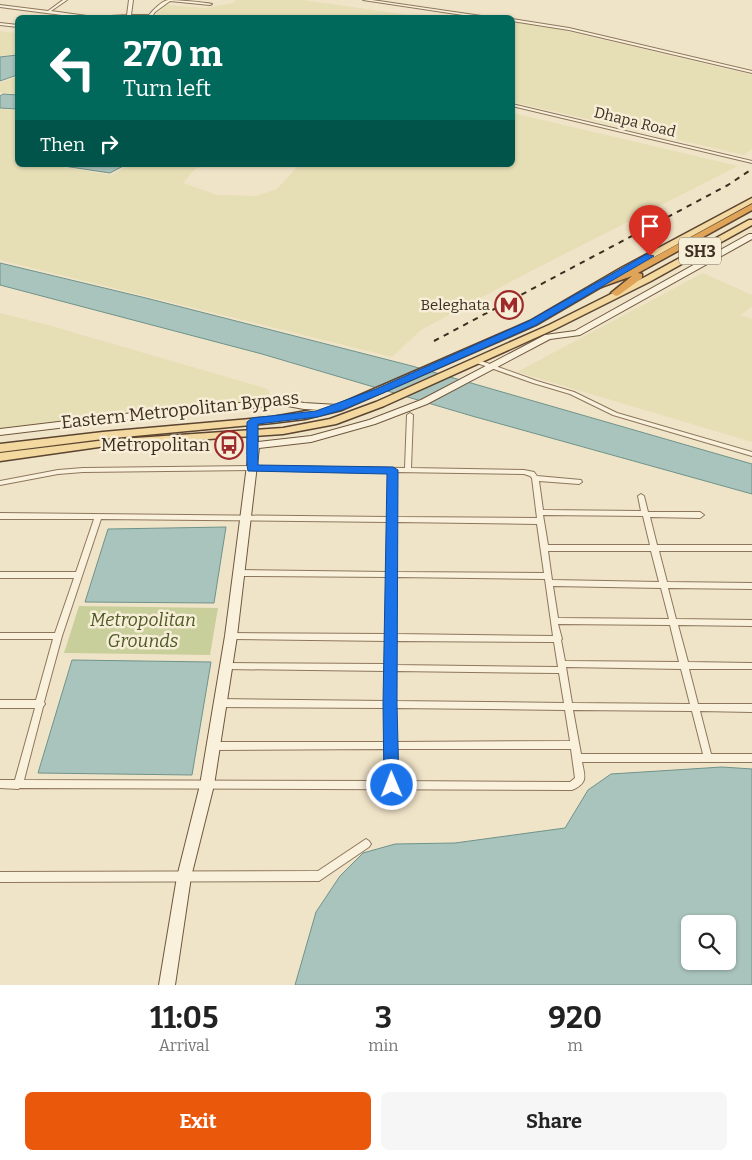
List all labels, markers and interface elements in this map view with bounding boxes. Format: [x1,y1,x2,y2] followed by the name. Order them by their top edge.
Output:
[123,33,223,75] text: 270 m
[40,35,105,100] icon: left
[123,75,211,102] text: Turn left
[592,103,678,141] street label: Dhapa Road
[95,130,123,158] icon: right
[40,133,85,156] text: Then
[629,205,671,256] pin
[636,212,664,240] icon: arrive
[679,238,721,264] road number: SH3
[494,290,524,320] metro station icon: Beleghata
[421,296,490,314] place label: Beleghata
[60,387,300,433] street label: Eastern Metropolitan Bypass
[214,430,244,460] bus stop icon: Metropolitan
[101,434,211,456] place label: Metropolitan
[90,609,196,652] park label: Metropolitan Grounds
[365,758,417,810] position arrow
[681,915,736,970] map controls
[681,915,736,970] button: search
[150,1000,218,1036] text: 11:05
[375,1000,392,1036] text: 3
[548,1000,602,1036] text: 920
[159,1036,209,1055] text: Arrival
[368,1036,398,1055] text: min
[568,1036,583,1055] text: m
[25,1092,371,1150] button: Exit
[381,1092,727,1150] button: Share

